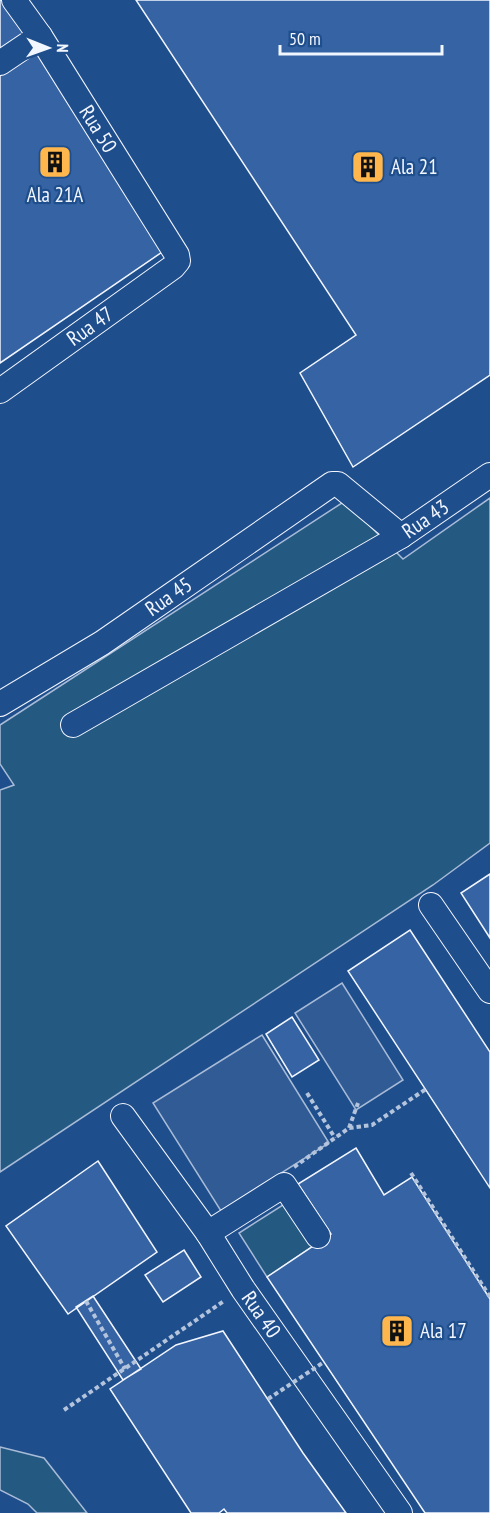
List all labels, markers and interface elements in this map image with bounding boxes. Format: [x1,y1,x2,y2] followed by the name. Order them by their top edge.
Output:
[18,18,78,78] north arrow
[280,18,442,56] scale bar
[289,27,321,50] text: 50 m
[53,44,73,53] text: N
[73,100,123,157] street label: Rua 50
[37,144,73,180] building icon: Ala 21A
[350,149,386,185] building icon: Ala 21
[391,153,438,180] place label: Ala 21
[27,181,83,208] place label: Ala 21A
[61,300,119,352] street label: Rua 47
[397,493,454,544] street label: Rua 43
[140,571,197,622] street label: Rua 45
[236,1286,287,1343] street label: Rua 40
[379,1313,415,1349] building icon: Ala 17
[420,1317,467,1344] place label: Ala 17

